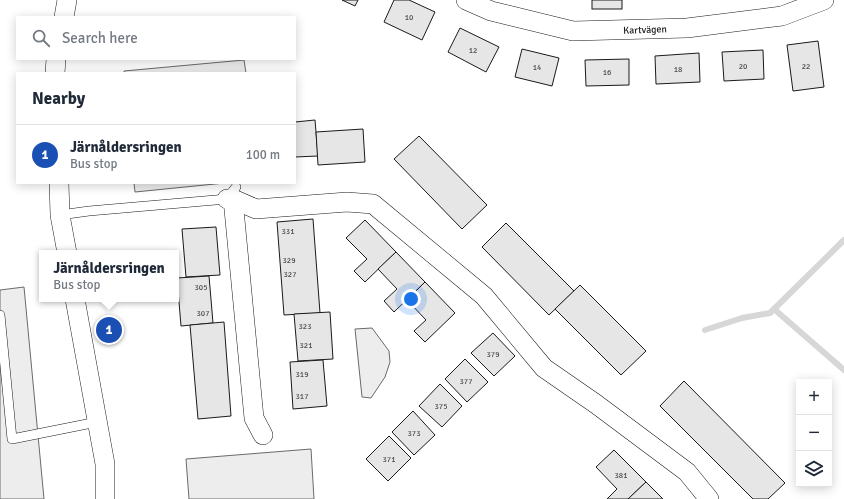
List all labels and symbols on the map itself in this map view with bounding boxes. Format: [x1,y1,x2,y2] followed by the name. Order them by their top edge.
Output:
[405,12,413,22] house number: 10
[623,23,667,37] street label: Kartvägen
[469,45,477,55] house number: 12
[739,61,747,71] house number: 20
[802,61,810,71] house number: 22
[533,62,542,72] house number: 14
[674,64,682,74] house number: 18
[603,67,611,77] house number: 16
[282,226,294,236] house number: 331
[283,255,295,265] house number: 329
[284,269,296,279] house number: 327
[195,282,207,292] house number: 305
[401,289,421,309] your location
[197,308,209,318] house number: 307
[96,315,122,345] pin: 1
[299,321,311,331] house number: 323
[300,340,312,350] house number: 321
[487,349,499,359] house number: 379
[296,369,308,379] house number: 319
[460,376,472,386] house number: 377
[296,391,308,401] house number: 317
[435,401,447,411] house number: 375
[408,428,420,438] house number: 373
[383,454,395,464] house number: 371
[615,470,627,480] house number: 381

